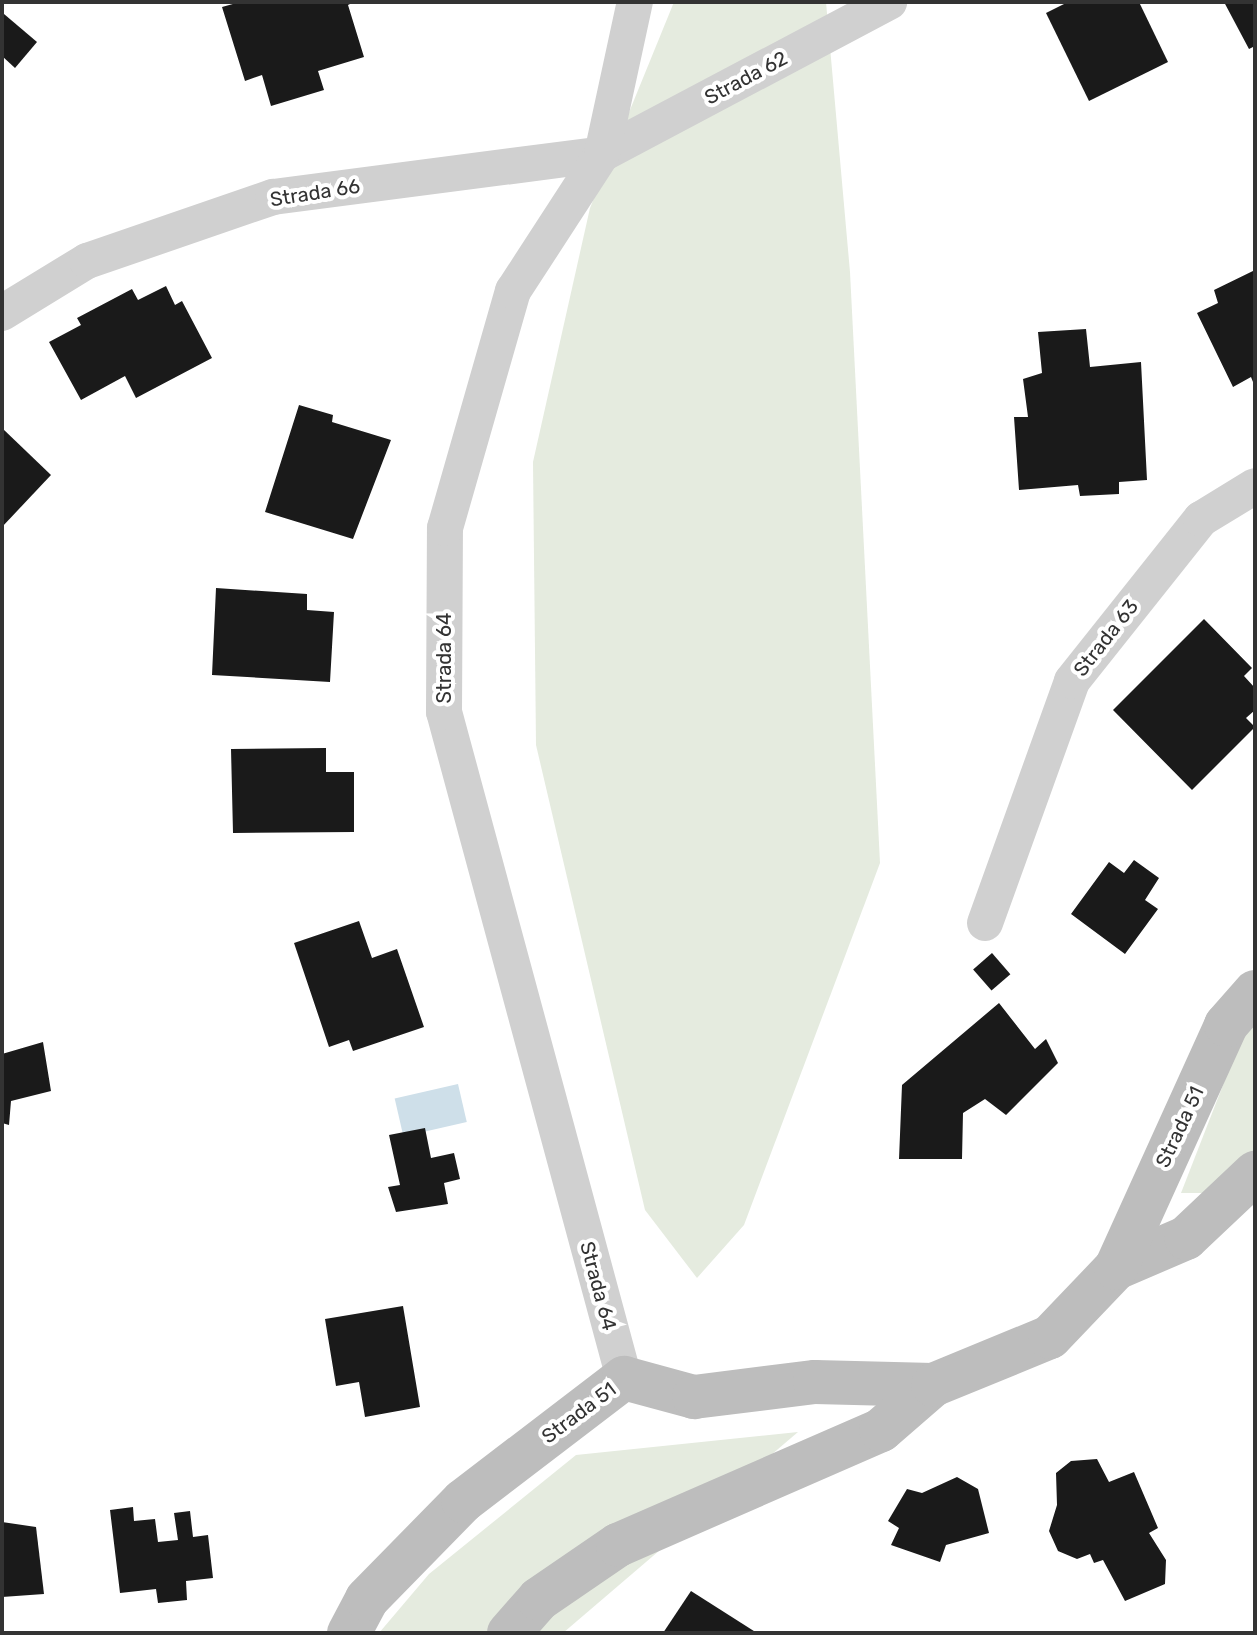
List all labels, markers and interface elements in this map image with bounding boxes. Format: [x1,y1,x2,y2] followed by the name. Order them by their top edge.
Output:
[700,46,792,110] street label: Strada 62
[268,174,362,212] street label: Strada 66
[1069,595,1143,681] street label: Strada 63
[432,612,456,704] street label: Strada 64
[1151,1083,1209,1171] street label: Strada 51
[575,1239,621,1333] street label: Strada 64
[537,1377,621,1449] street label: Strada 51

